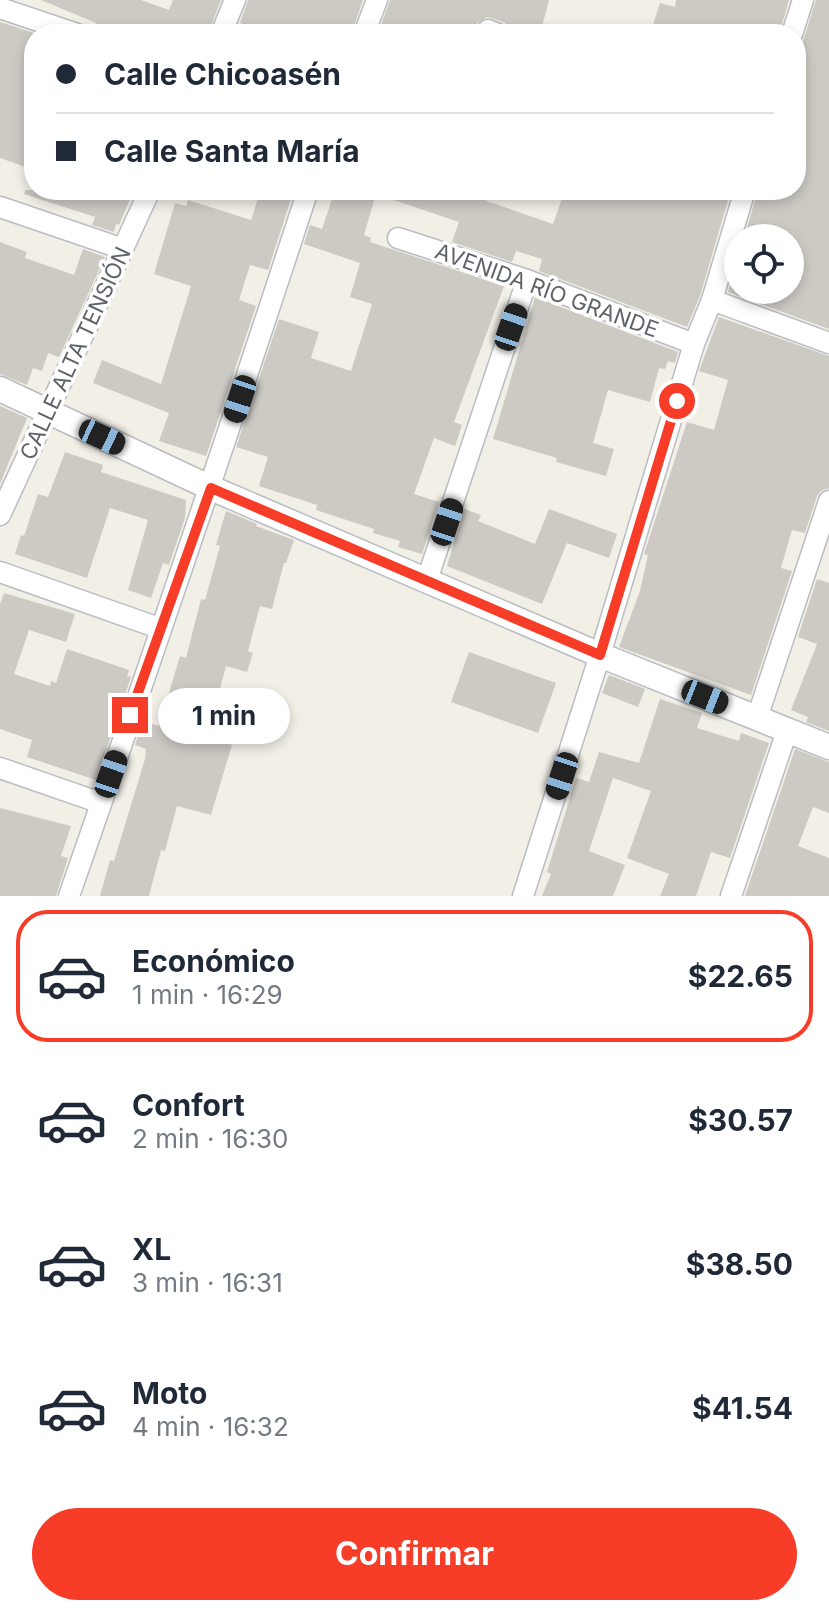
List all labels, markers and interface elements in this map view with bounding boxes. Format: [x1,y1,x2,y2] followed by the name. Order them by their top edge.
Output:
[104,56,341,92] text: Calle Chicoasén
[104,133,360,169] text: Calle Santa María
[724,224,804,304] map controls
[724,224,804,304] button: locate
[432,238,662,342] street label: AVENIDA RÍO GRANDE
[14,242,136,464] street label: CALLE ALTA TENSIÓN
[492,300,530,354] car
[221,372,259,426] car
[659,383,695,419] route start
[75,416,129,458] car
[428,495,466,549] car
[678,677,732,717] car
[158,687,290,743] callout: 1 min
[112,697,148,733] route end
[192,700,256,731] text: 1 min
[92,747,130,801] car
[543,749,581,803] car
[36,940,108,1012] icon: car
[132,943,295,979] text: Económico
[688,958,793,994] text: $22.65
[132,979,283,1010] text: 1 min · 16:29
[36,1084,108,1156] icon: car
[132,1087,245,1123] text: Confort
[688,1102,793,1138] text: $30.57
[132,1123,288,1154] text: 2 min · 16:30
[36,1228,108,1300] icon: car
[132,1231,171,1267] text: XL
[686,1246,793,1282] text: $38.50
[132,1267,283,1298] text: 3 min · 16:31
[36,1372,108,1444] icon: car
[132,1375,207,1411] text: Moto
[692,1390,793,1426] text: $41.54
[132,1411,289,1442] text: 4 min · 16:32
[32,1508,797,1600] button: Confirmar

